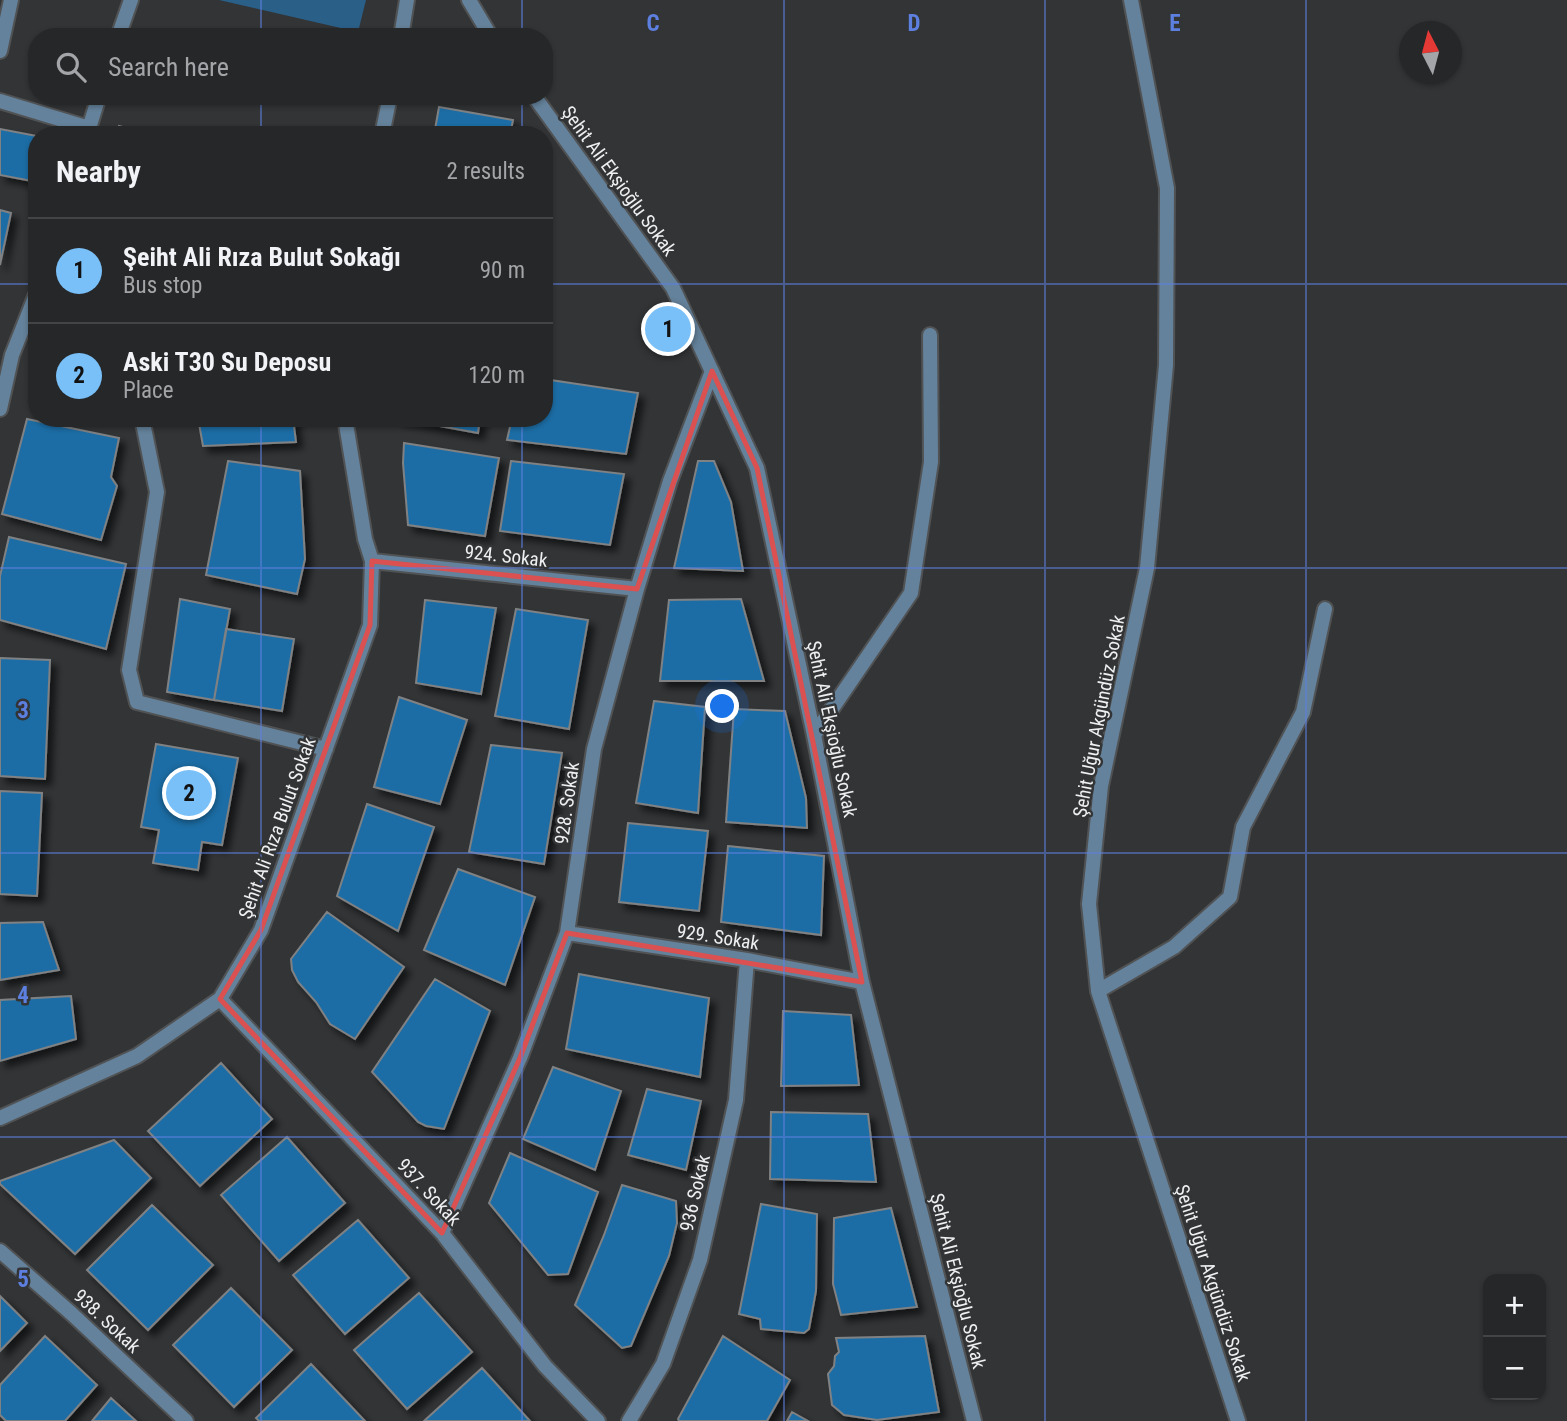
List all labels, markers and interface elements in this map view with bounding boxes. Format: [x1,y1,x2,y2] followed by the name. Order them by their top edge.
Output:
[646,10,660,37] text: C
[908,10,921,37] text: D
[1169,10,1181,37] text: E
[1399,21,1462,84] north arrow
[28,28,553,105] search box
[52,48,90,86] icon: search
[108,52,229,82] text: Search here
[557,102,681,261] street label: Şehit Ali Ekşioğlu Sokak
[56,154,141,189] text: Nearby
[447,158,525,185] text: 2 results
[123,242,401,272] text: Şeiht Ali Rıza Bulut Sokağı
[73,257,85,284] text: 1
[480,257,525,284] text: 90 m
[123,272,202,299] text: Bus stop
[645,303,691,355] pin: 1
[123,347,331,377] text: Aski T30 Su Deposu
[73,362,85,389] text: 2
[468,362,525,389] text: 120 m
[123,377,173,404] text: Place
[463,540,549,572] street label: 924. Sokak
[1068,612,1130,819] street label: Şehit Uğur Akgündüz Sokak
[802,639,862,820] street label: Şehit Ali Ekşioğlu Sokak
[705,689,739,723] your location
[17,697,29,724] text: 3
[233,734,321,922] street label: Şehit Ali Rıza Bulut Sokak
[550,760,584,846] street label: 928. Sokak
[166,767,212,819] pin: 2
[675,919,761,955] street label: 929. Sokak
[17,982,29,1009] text: 4
[675,1152,715,1234] street label: 936 Sokak
[392,1154,466,1231] street label: 937. Sokak
[1170,1182,1256,1385] street label: Şehit Uğur Akgündüz Sokak
[925,1191,991,1371] street label: Şehit Ali Ekşioğlu Sokak
[17,1266,29,1293] text: 5
[1483,1274,1546,1400] map controls
[1483,1274,1546,1337] button: +
[69,1284,146,1358] street label: 938. Sokak
[1483,1337,1546,1400] button: −

